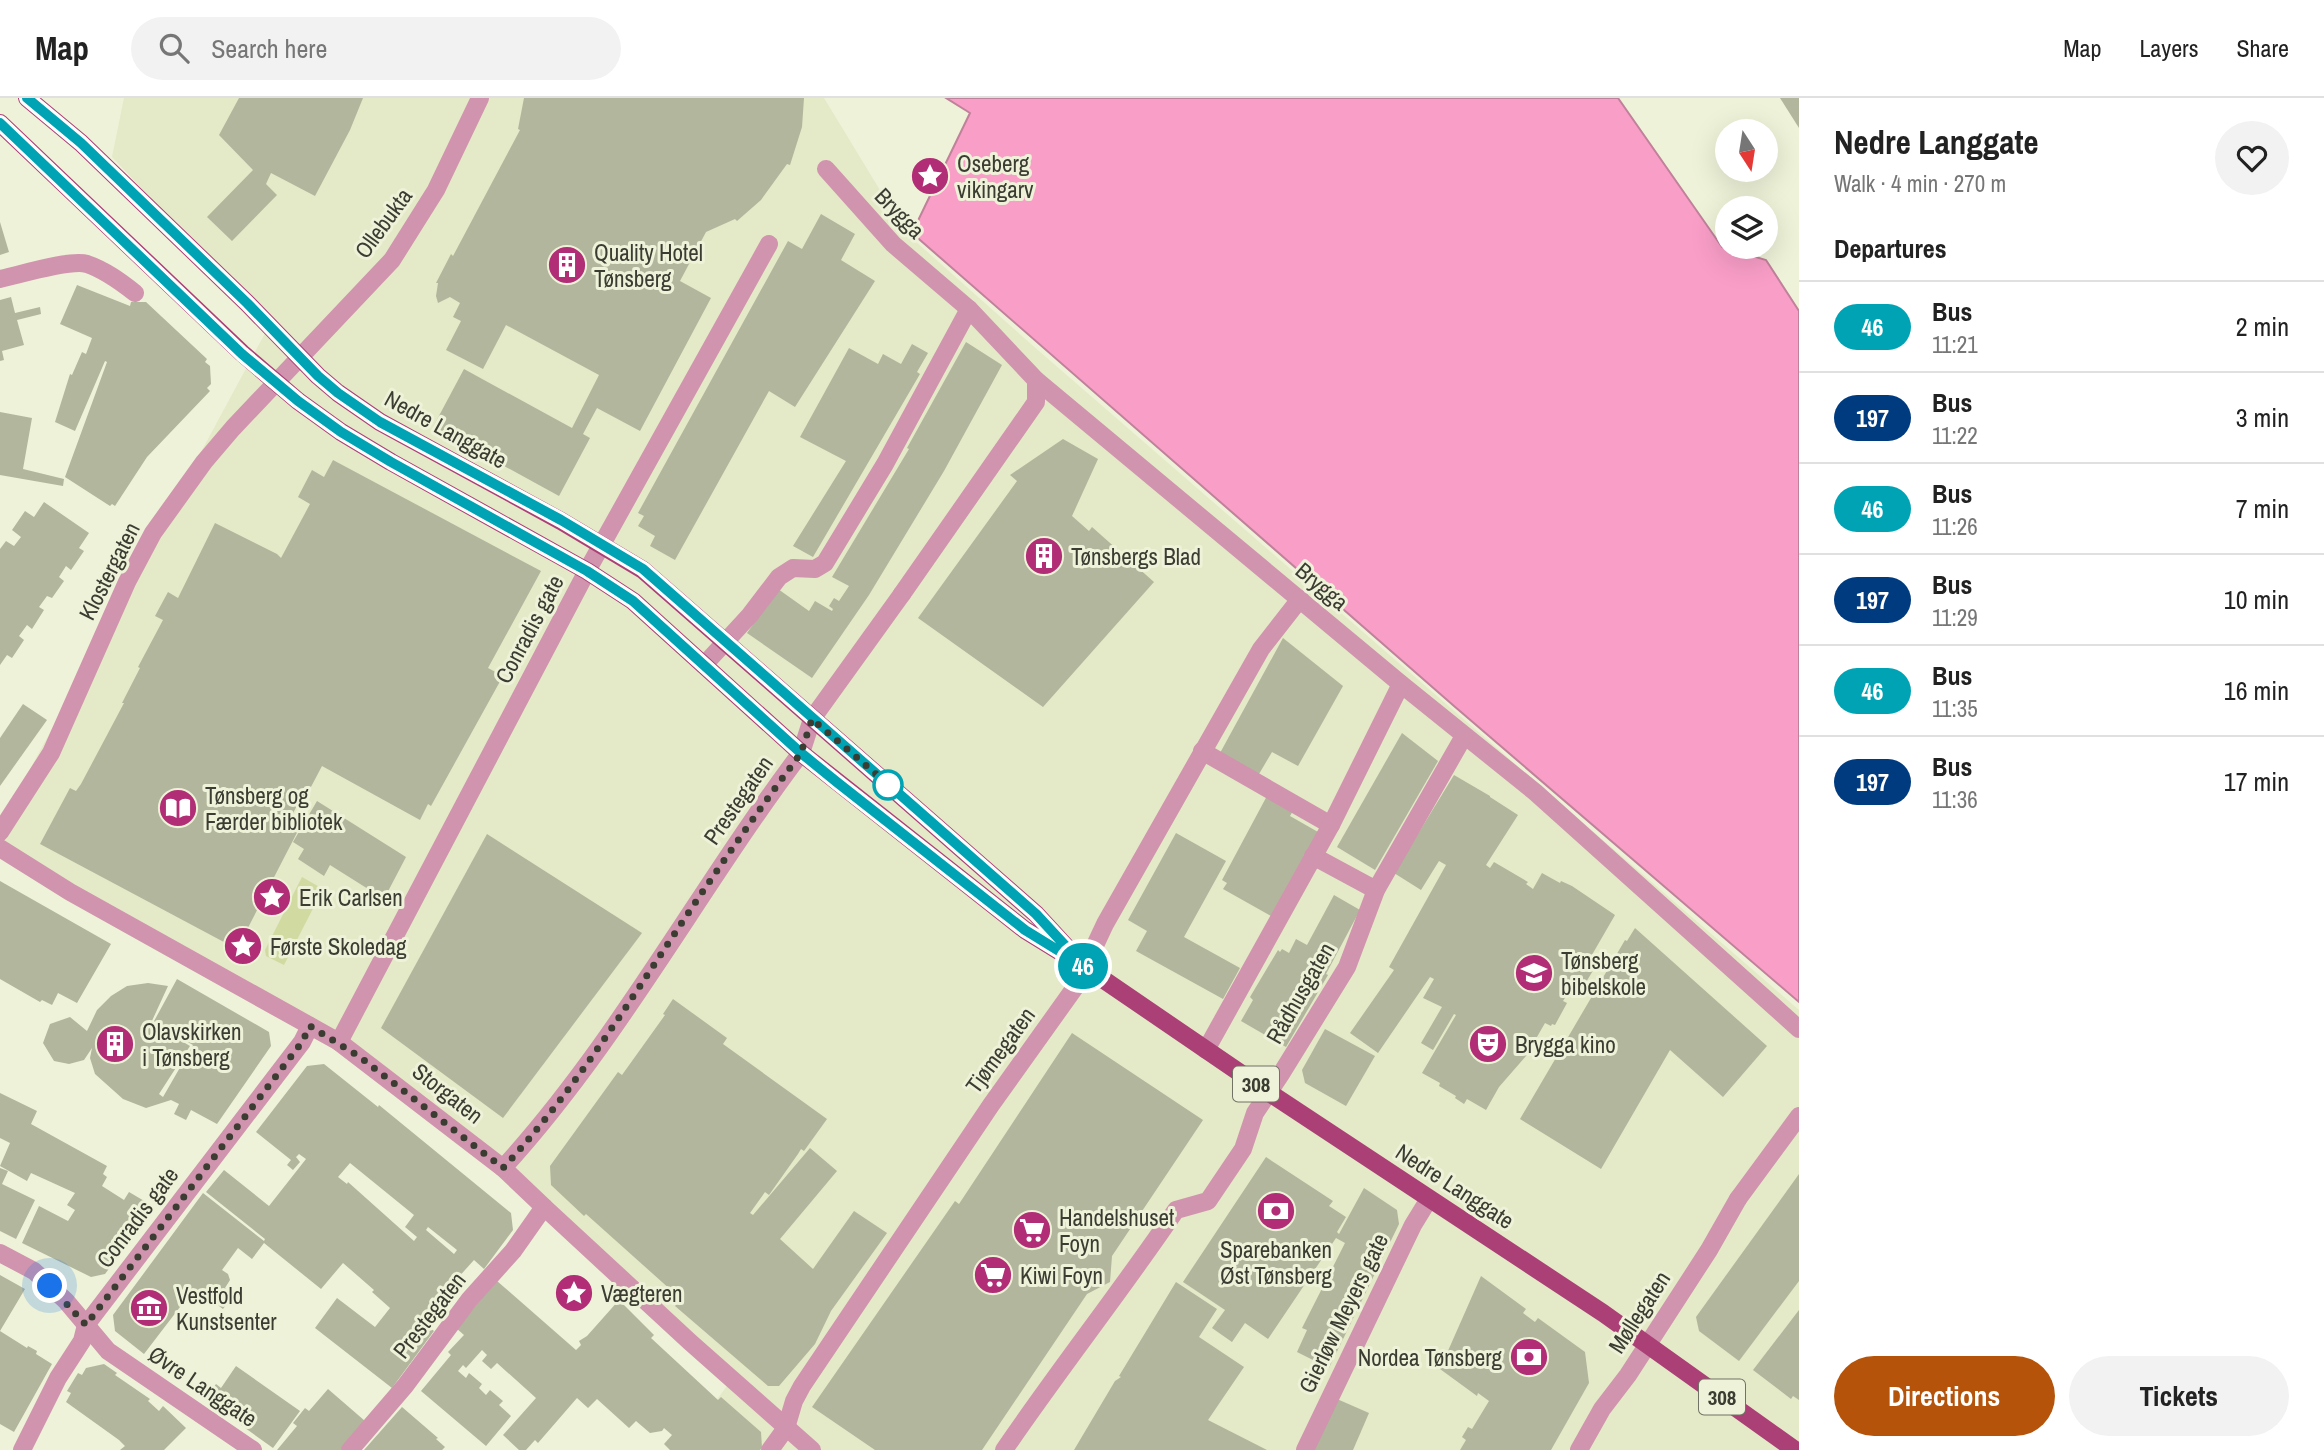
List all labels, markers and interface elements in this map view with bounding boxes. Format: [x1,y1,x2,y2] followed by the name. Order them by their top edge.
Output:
[131,17,621,80] search box
[35,26,89,70] text: Map
[155,29,193,67] icon: search
[211,31,327,66] text: Search here
[2063,32,2101,64] text: Map
[2139,32,2198,64] text: Layers
[2236,32,2289,64] text: Share
[1715,119,1778,182] north arrow
[1715,119,1778,259] map controls
[1834,120,2039,164] text: Nedre Langgate
[2215,121,2289,195] button: heart
[957,148,1034,205] place label: Oseberg vikingarv
[909,155,951,197] place icon: Oseberg vikingarv
[1834,168,2006,199] text: Walk · 4 min · 270 m
[347,181,419,264] street label: Ollebukta
[868,181,932,246] street label: Brygga
[1715,196,1778,259] button: layers
[1834,231,1947,266] text: Departures
[594,237,703,294] place label: Quality Hotel Tønsberg
[546,244,588,286] building icon: Quality Hotel Tønsberg
[1932,294,1972,329] text: Bus
[2236,309,2289,344] text: 2 min
[1862,311,1883,343] text: 46
[1932,329,1978,360] text: 11:21
[379,383,513,475] street label: Nedre Langgate
[1932,385,1972,420] text: Bus
[2236,400,2289,435] text: 3 min
[1856,402,1889,434] text: 197
[1932,420,1978,451] text: 11:22
[1932,476,1972,511] text: Bus
[2236,491,2289,526] text: 7 min
[1862,493,1883,525] text: 46
[1932,511,1978,542] text: 11:26
[71,517,147,625] street label: Klostergaten
[1023,535,1065,577] building icon: Tønsbergs Blad
[1071,541,1201,572] place label: Tønsbergs Blad
[1289,555,1355,617] street label: Brygga
[1932,567,1972,602] text: Bus
[488,569,570,689] street label: Conradis gate
[2224,582,2289,617] text: 10 min
[1856,584,1889,616] text: 197
[1932,602,1978,633] text: 11:29
[1932,658,1972,693] text: Bus
[2224,673,2289,708] text: 16 min
[1862,675,1883,707] text: 46
[1932,693,1978,724] text: 11:35
[696,749,780,851] street label: Prestegaten
[1932,749,1972,784] text: Bus
[2224,764,2289,799] text: 17 min
[1856,766,1889,798] text: 197
[873,770,903,800] unlabelled marker
[205,780,343,837] place label: Tønsberg og Færder bibliotek
[1932,784,1978,815] text: 11:36
[157,787,199,829] library icon: Tønsberg og Færder bibliotek
[251,876,293,918] place icon: Erik Carlsen
[299,882,403,913] place label: Erik Carlsen
[222,925,264,967] place icon: Første Skoledag
[270,931,407,962] place label: Første Skoledag
[1259,937,1341,1049] street label: Rådhusgaten
[1052,943,1114,989] line badge: 46
[1561,945,1646,1002] place label: Tønsberg bibelskole
[1072,950,1094,982] text: 46
[1513,952,1555,994] school or university icon: Tønsberg bibelskole
[958,1001,1042,1099] street label: Tjømegaten
[142,1016,242,1073] place label: Olavskirken i Tønsberg
[94,1023,136,1065] building icon: Olavskirken i Tønsberg
[1467,1023,1509,1065] theatre icon: Brygga kino
[1515,1029,1616,1060] place label: Brygga kino
[406,1056,490,1130] street label: Storgaten
[1233,1066,1279,1102] road number: 308
[1390,1136,1520,1236] street label: Nedre Langgate
[89,1160,185,1274] street label: Conradis gate
[1255,1190,1297,1232] bank icon: Sparebanken Øst Tønsberg
[1059,1202,1174,1259] place label: Handelshuset Foyn
[1011,1209,1053,1251] supermarket icon: Handelshuset Foyn
[1291,1228,1395,1398] street label: Gierløw Meyers gate
[1220,1234,1332,1291] place label: Sparebanken Øst Tønsberg
[972,1254,1014,1296] supermarket icon: Kiwi Foyn
[1020,1260,1103,1291] place label: Kiwi Foyn
[385,1265,473,1365] street label: Prestegaten
[1601,1265,1677,1359] street label: Møllegaten
[32,1268,67,1303] your location
[553,1272,595,1314] place icon: Vægteren
[601,1278,682,1309] place label: Vægteren
[176,1280,277,1337] place label: Vestfold Kunstsenter
[128,1287,170,1329] museum icon: Vestfold Kunstsenter
[1508,1336,1550,1378] bank icon: Nordea Tønsberg
[143,1338,263,1434] street label: Øvre Langgate
[1358,1342,1503,1373] place label: Nordea Tønsberg
[1834,1356,2055,1436] button: Directions
[2069,1356,2289,1436] button: Tickets
[1699,1380,1745,1414] road number: 308

